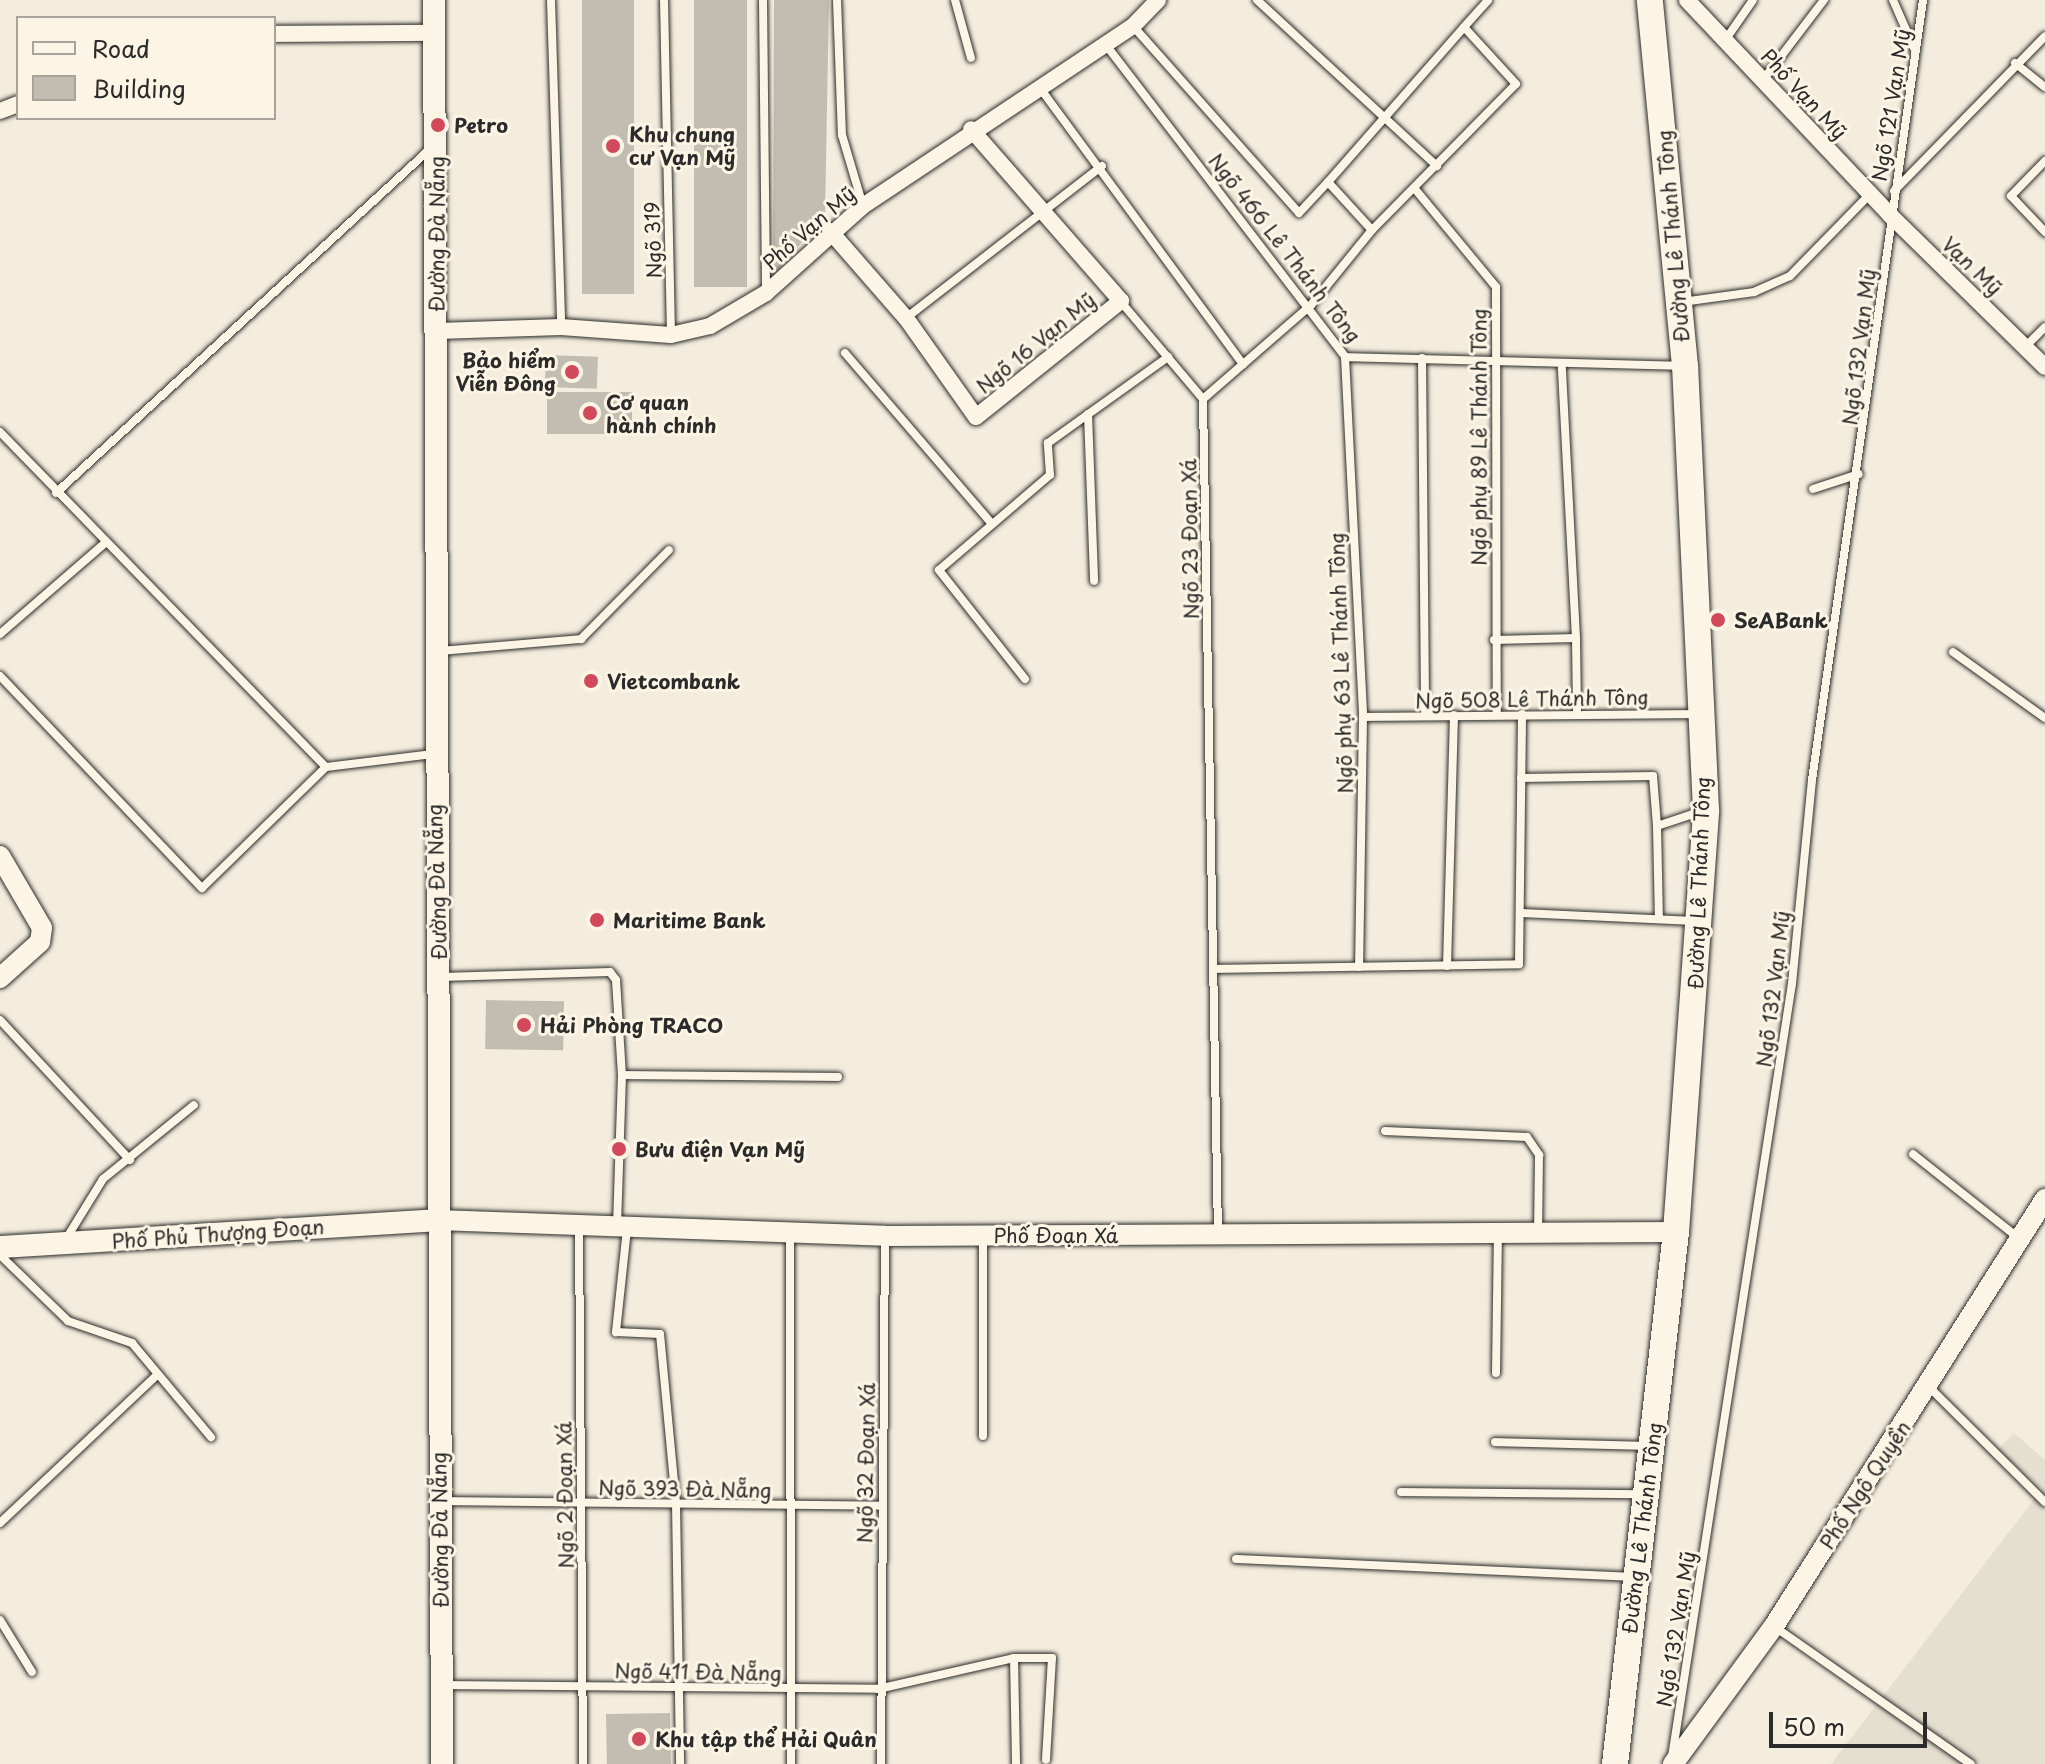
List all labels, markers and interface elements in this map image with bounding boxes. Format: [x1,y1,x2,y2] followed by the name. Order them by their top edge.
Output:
[16,16,276,120] legend
[1867,27,1915,183] street label: Ngõ 121 Vạn Mỹ
[92,30,150,66] text: Road
[1756,44,1852,144] street label: Phố Vạn Mỹ
[92,70,186,106] text: Building
[454,113,508,137] place label: Petro
[429,116,447,134] marker: Petro
[629,122,735,169] place label: Khu chung cư Vạn Mỹ
[1652,130,1694,342] street label: Đường Lê Thánh Tông
[604,137,622,155] marker: Khu chung cư Vạn Mỹ
[1204,149,1366,347] street label: Ngõ 466 Lê Thánh Tông
[425,156,449,312] street label: Đường Đà Nẵng
[758,182,860,274] street label: Phố Vạn Mỹ
[640,201,666,279] street label: Ngõ 319
[1938,232,2006,300] street label: Vạn Mỹ
[1837,266,1881,428] street label: Ngõ 132 Vạn Mỹ
[971,287,1101,399] street label: Ngõ 16 Vạn Mỹ
[1467,308,1491,566] street label: Ngõ phụ 89 Lê Thánh Tông
[454,348,556,395] place label: Bảo hiểm Viễn Đông
[563,363,581,381] marker: Bảo hiểm Viễn Đông
[606,390,716,437] place label: Cơ quan hành chính
[581,404,599,422] marker: Cơ quan hành chính
[1177,458,1203,620] street label: Ngõ 23 Đoạn Xá
[1324,532,1358,794] street label: Ngõ phụ 63 Lê Thánh Tông
[1734,608,1828,632] place label: SeABank
[1709,611,1727,629] marker: SeABank
[607,669,740,693] place label: Vietcombank
[582,672,600,690] marker: Vietcombank
[1416,685,1648,713] street label: Ngõ 508 Lê Thánh Tông
[1683,777,1715,989] street label: Đường Lê Thánh Tông
[422,803,452,961] street label: Đường Đà Nẵng
[613,908,766,932] place label: Maritime Bank
[1751,908,1795,1070] street label: Ngõ 132 Vạn Mỹ
[588,911,606,929] marker: Maritime Bank
[540,1013,723,1037] place label: Hải Phòng TRACO
[515,1016,533,1034] marker: Hải Phòng TRACO
[635,1137,804,1161] place label: Bưu điện Vạn Mỹ
[610,1140,628,1158] marker: Bưu điện Vạn Mỹ
[111,1215,325,1253] street label: Phố Phủ Thượng Đoạn
[994,1223,1118,1247] street label: Phố Đoạn Xá
[853,1382,879,1544] street label: Ngõ 32 Đoạn Xá
[1814,1416,1916,1554] street label: Phố Ngô Quyền
[552,1421,578,1569] street label: Ngõ 2 Đoạn Xá
[1617,1422,1667,1634] street label: Đường Lê Thánh Tông
[427,1451,453,1609] street label: Đường Đà Nẵng
[597,1475,773,1503] street label: Ngõ 393 Đà Nẵng
[1652,1548,1700,1710] street label: Ngõ 132 Vạn Mỹ
[615,1659,781,1685] street label: Ngõ 411 Đà Nẵng
[1773,1696,1931,1746] scale bar
[1783,1708,1845,1744] text: 50 m
[655,1727,876,1751] place label: Khu tập thể Hải Quân
[630,1730,648,1748] marker: Khu tập thể Hải Quân

